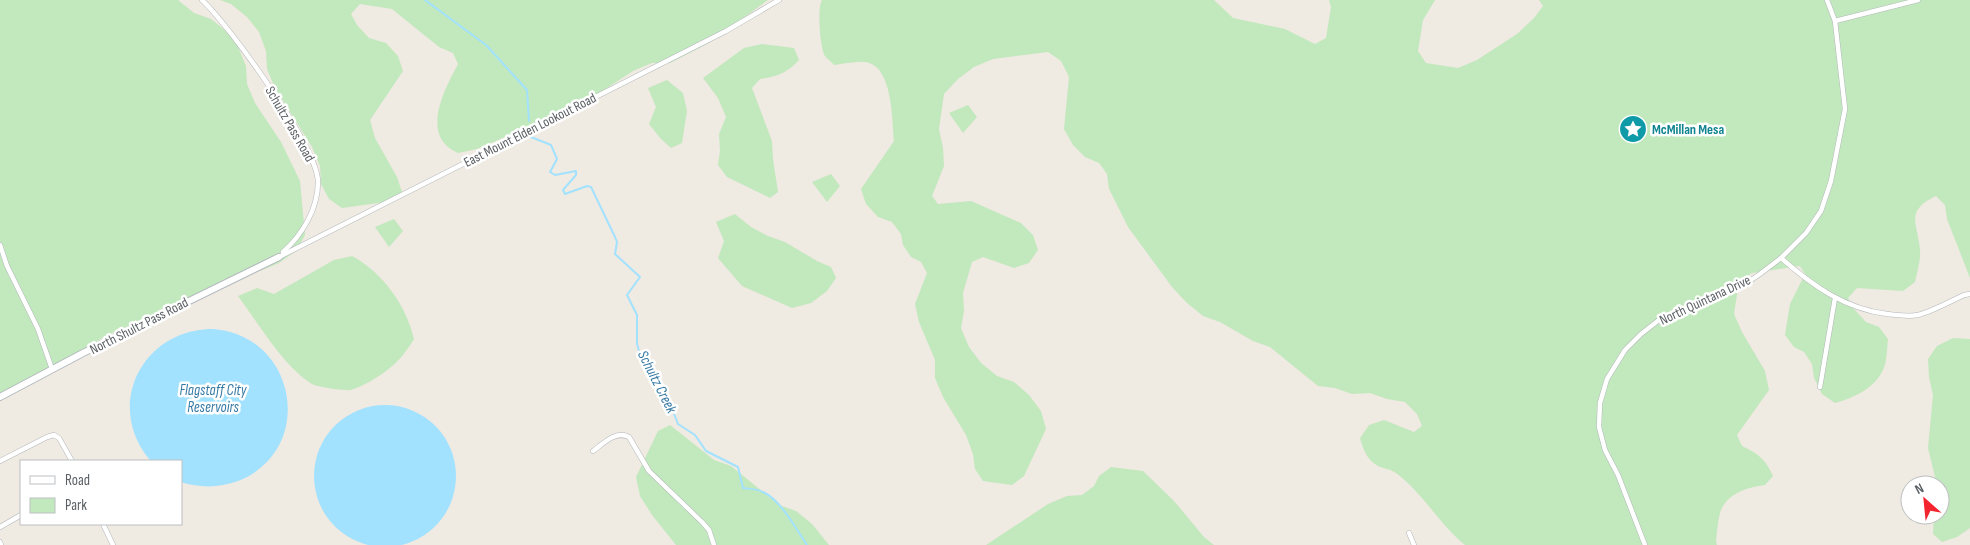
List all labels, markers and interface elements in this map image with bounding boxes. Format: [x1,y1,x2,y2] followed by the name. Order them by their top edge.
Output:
[262,83,318,165] street label: Schultz Pass Road
[461,89,599,171] street label: East Mount Elden Lookout Road
[1618,114,1648,144] place icon: McMillan Mesa
[1652,121,1724,138] place label: McMillan Mesa
[1657,271,1753,329] street label: North Quintana Drive
[87,294,191,358] street label: North Shultz Pass Road
[633,347,681,417] water label: Schultz Creek
[180,381,248,417] water label: Flagstaff City Reservoirs
[20,460,182,525] legend
[65,471,90,490] text: Road
[1900,475,1950,525] north arrow
[1912,480,1927,498] text: N
[65,496,87,515] text: Park

